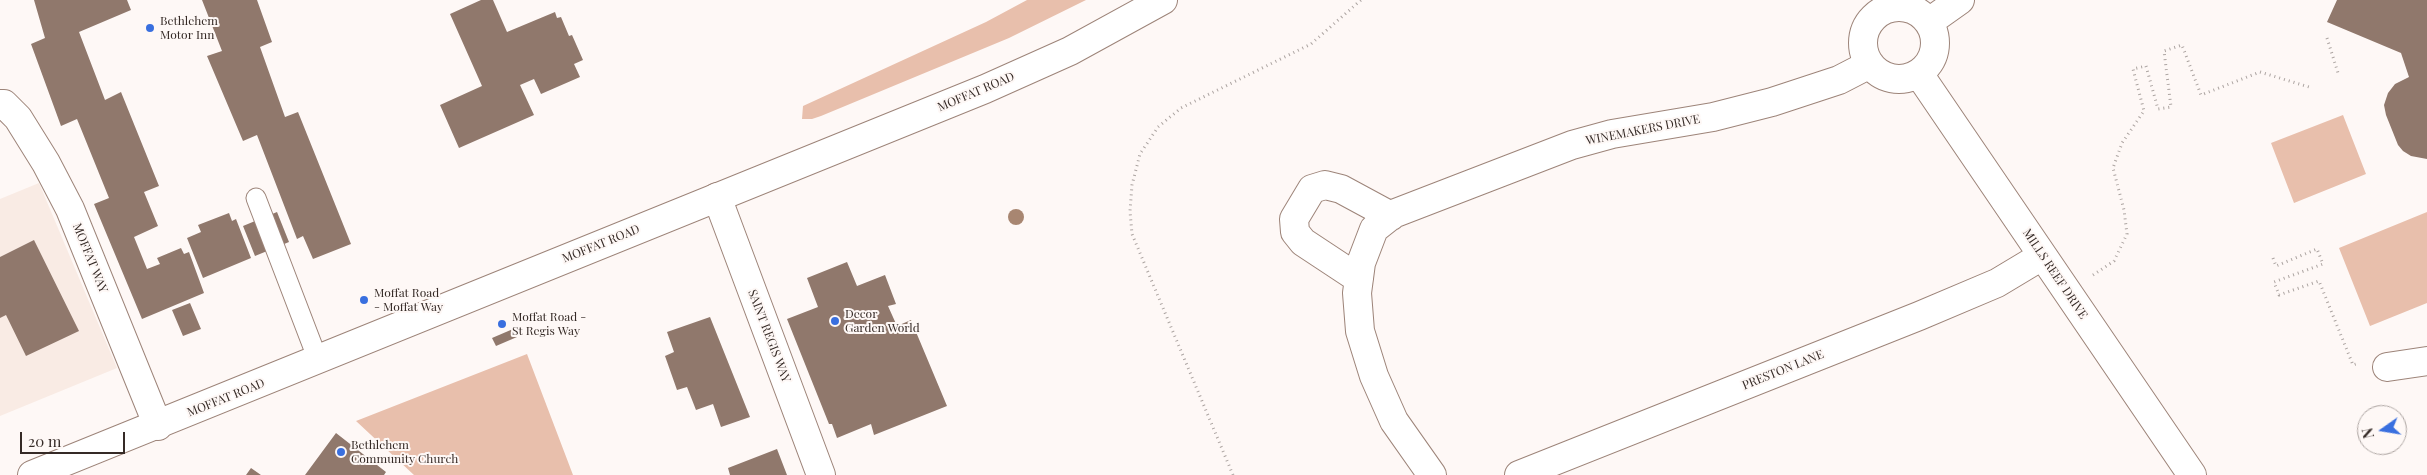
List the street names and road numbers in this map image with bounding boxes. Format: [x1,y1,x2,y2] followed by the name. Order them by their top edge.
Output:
[935,69,1017,115] street label: MOFFAT ROAD
[1585,112,1701,148] street label: WINEMAKERS DRIVE
[69,221,111,295] street label: MOFFAT WAY
[560,222,642,266] street label: MOFFAT ROAD
[2020,226,2090,322] street label: MILLS REEF DRIVE
[745,288,793,384] street label: SAINT REGIS WAY
[1740,347,1826,393] street label: PRESTON LANE
[185,376,267,420] street label: MOFFAT ROAD

